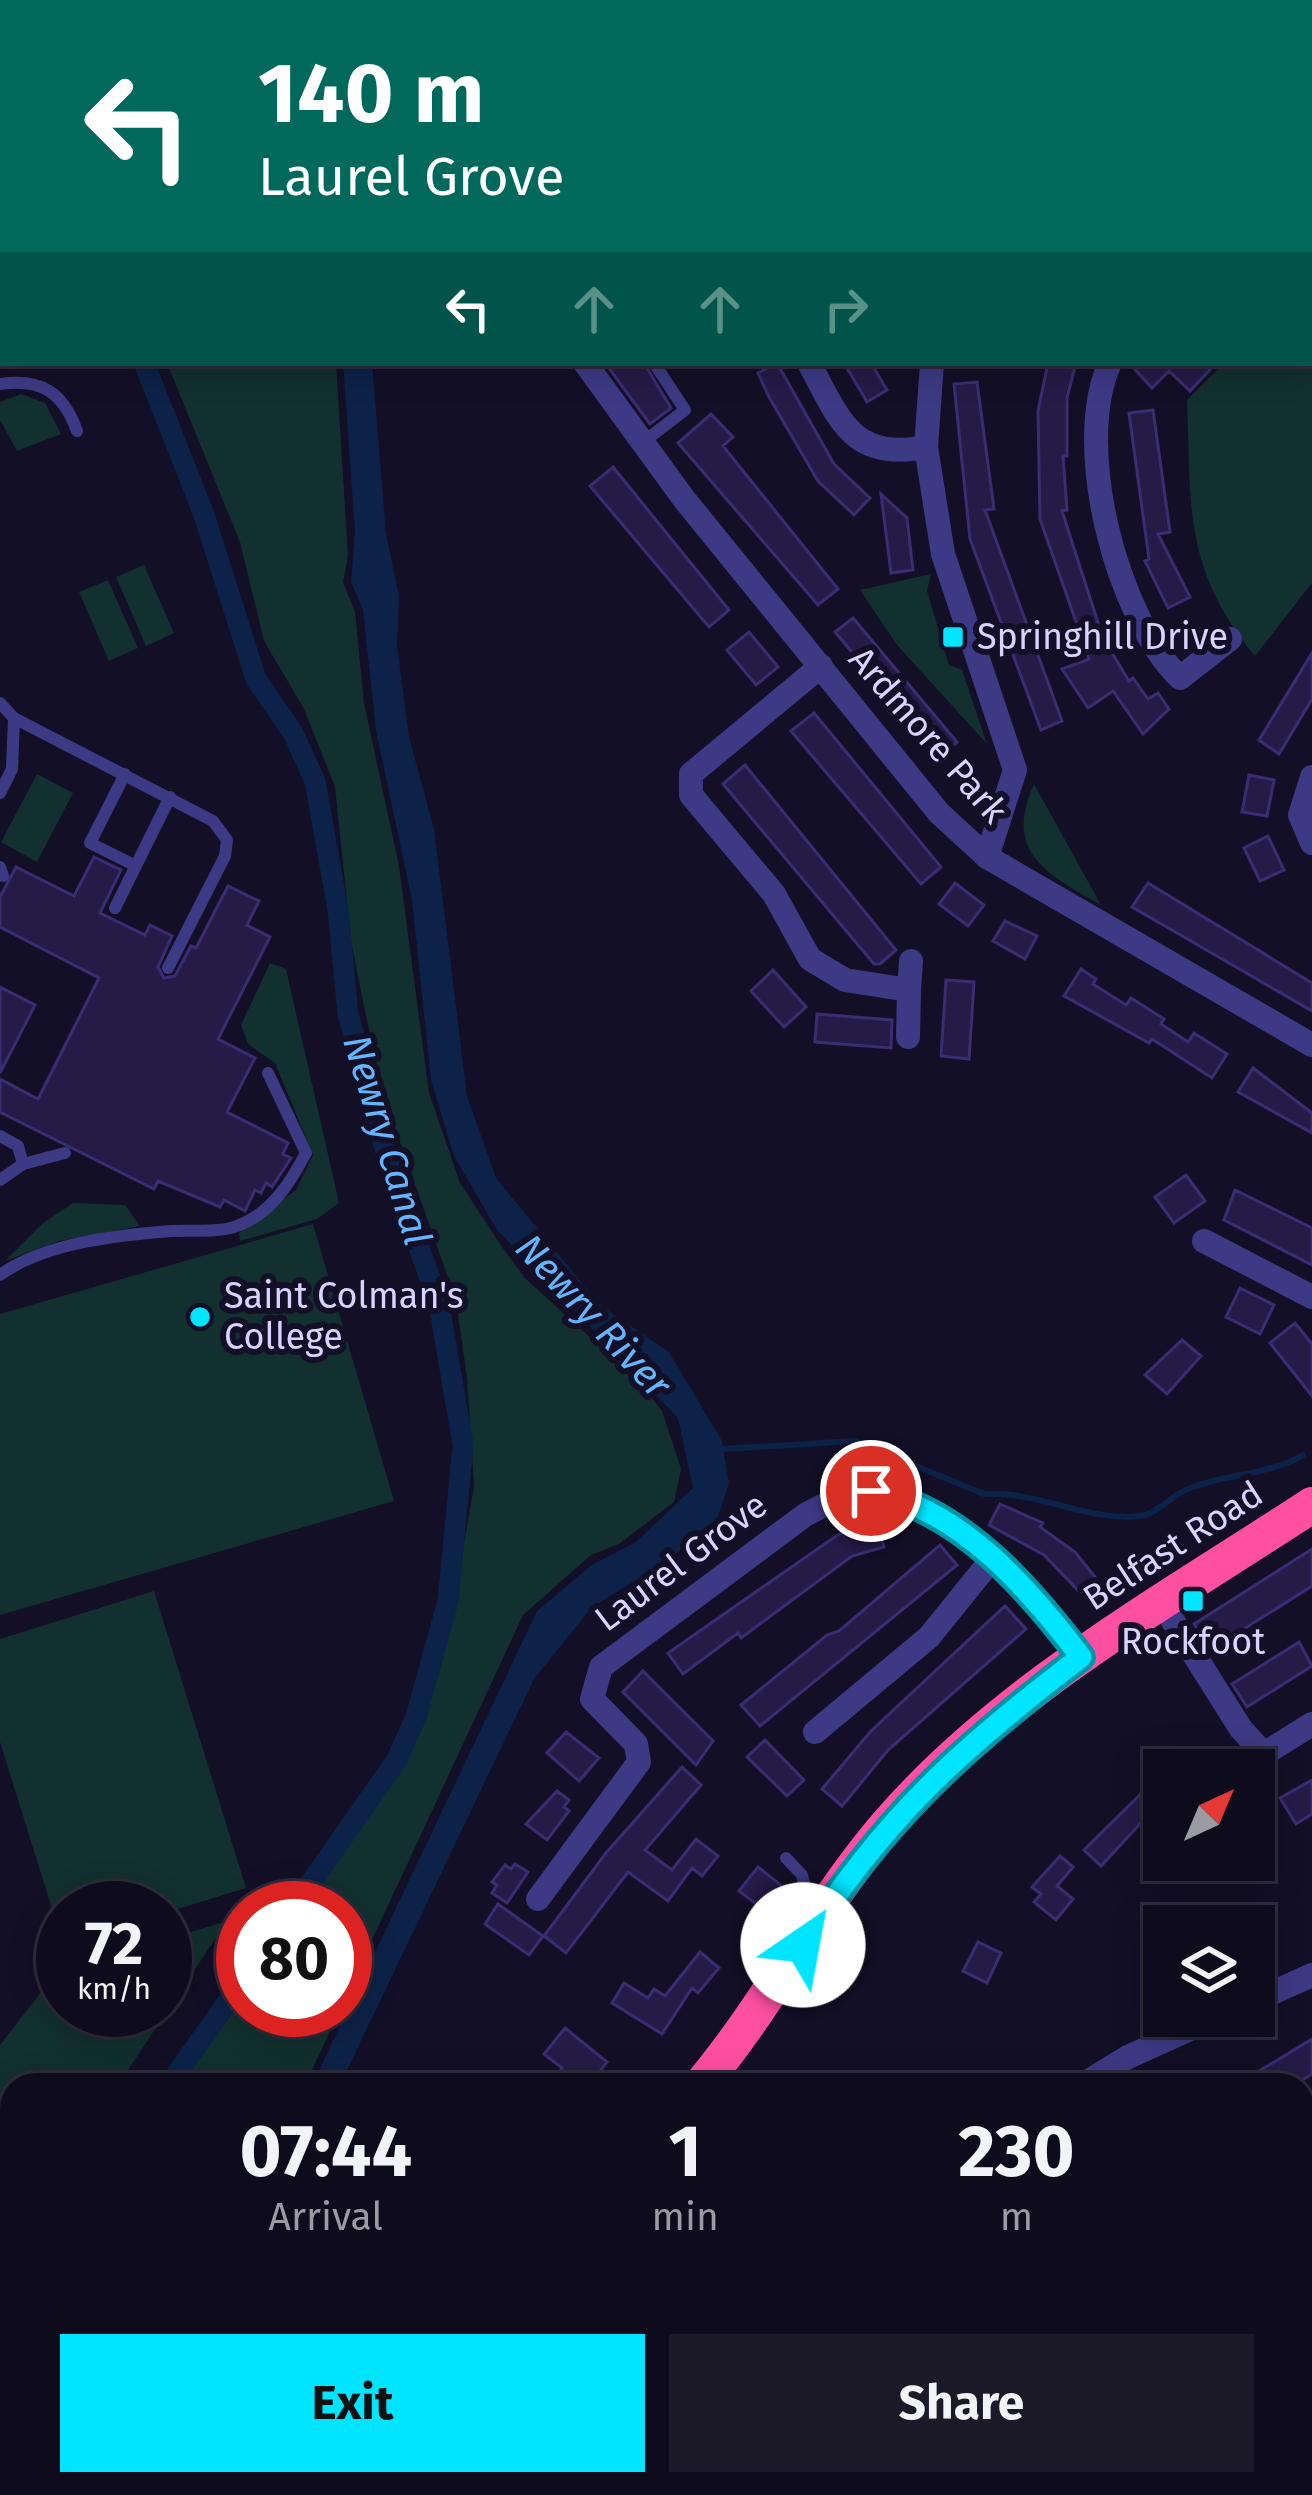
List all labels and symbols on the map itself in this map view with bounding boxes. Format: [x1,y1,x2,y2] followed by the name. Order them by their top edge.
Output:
[977,615,1228,659] place label: Springhill Drive
[940,624,966,650] marker: Springhill Drive
[839,638,1017,833] street label: Ardmore Park
[333,1029,441,1251] water label: Newry Canal
[506,1225,681,1408] water label: Newry River
[224,1274,464,1359] place label: Saint Colman's College
[187,1304,213,1330] marker: Saint Colman's College
[820,1440,922,1542] pin
[1075,1472,1271,1620] street label: Belfast Road
[586,1483,776,1641] street label: Laurel Grove
[1180,1588,1206,1614] marker: Rockfoot
[1121,1620,1265,1664] place label: Rockfoot
[1143,1749,1275,1881] north arrow
[216,1881,372,2037] speed limit sign: 80
[740,1882,866,2008] position arrow

